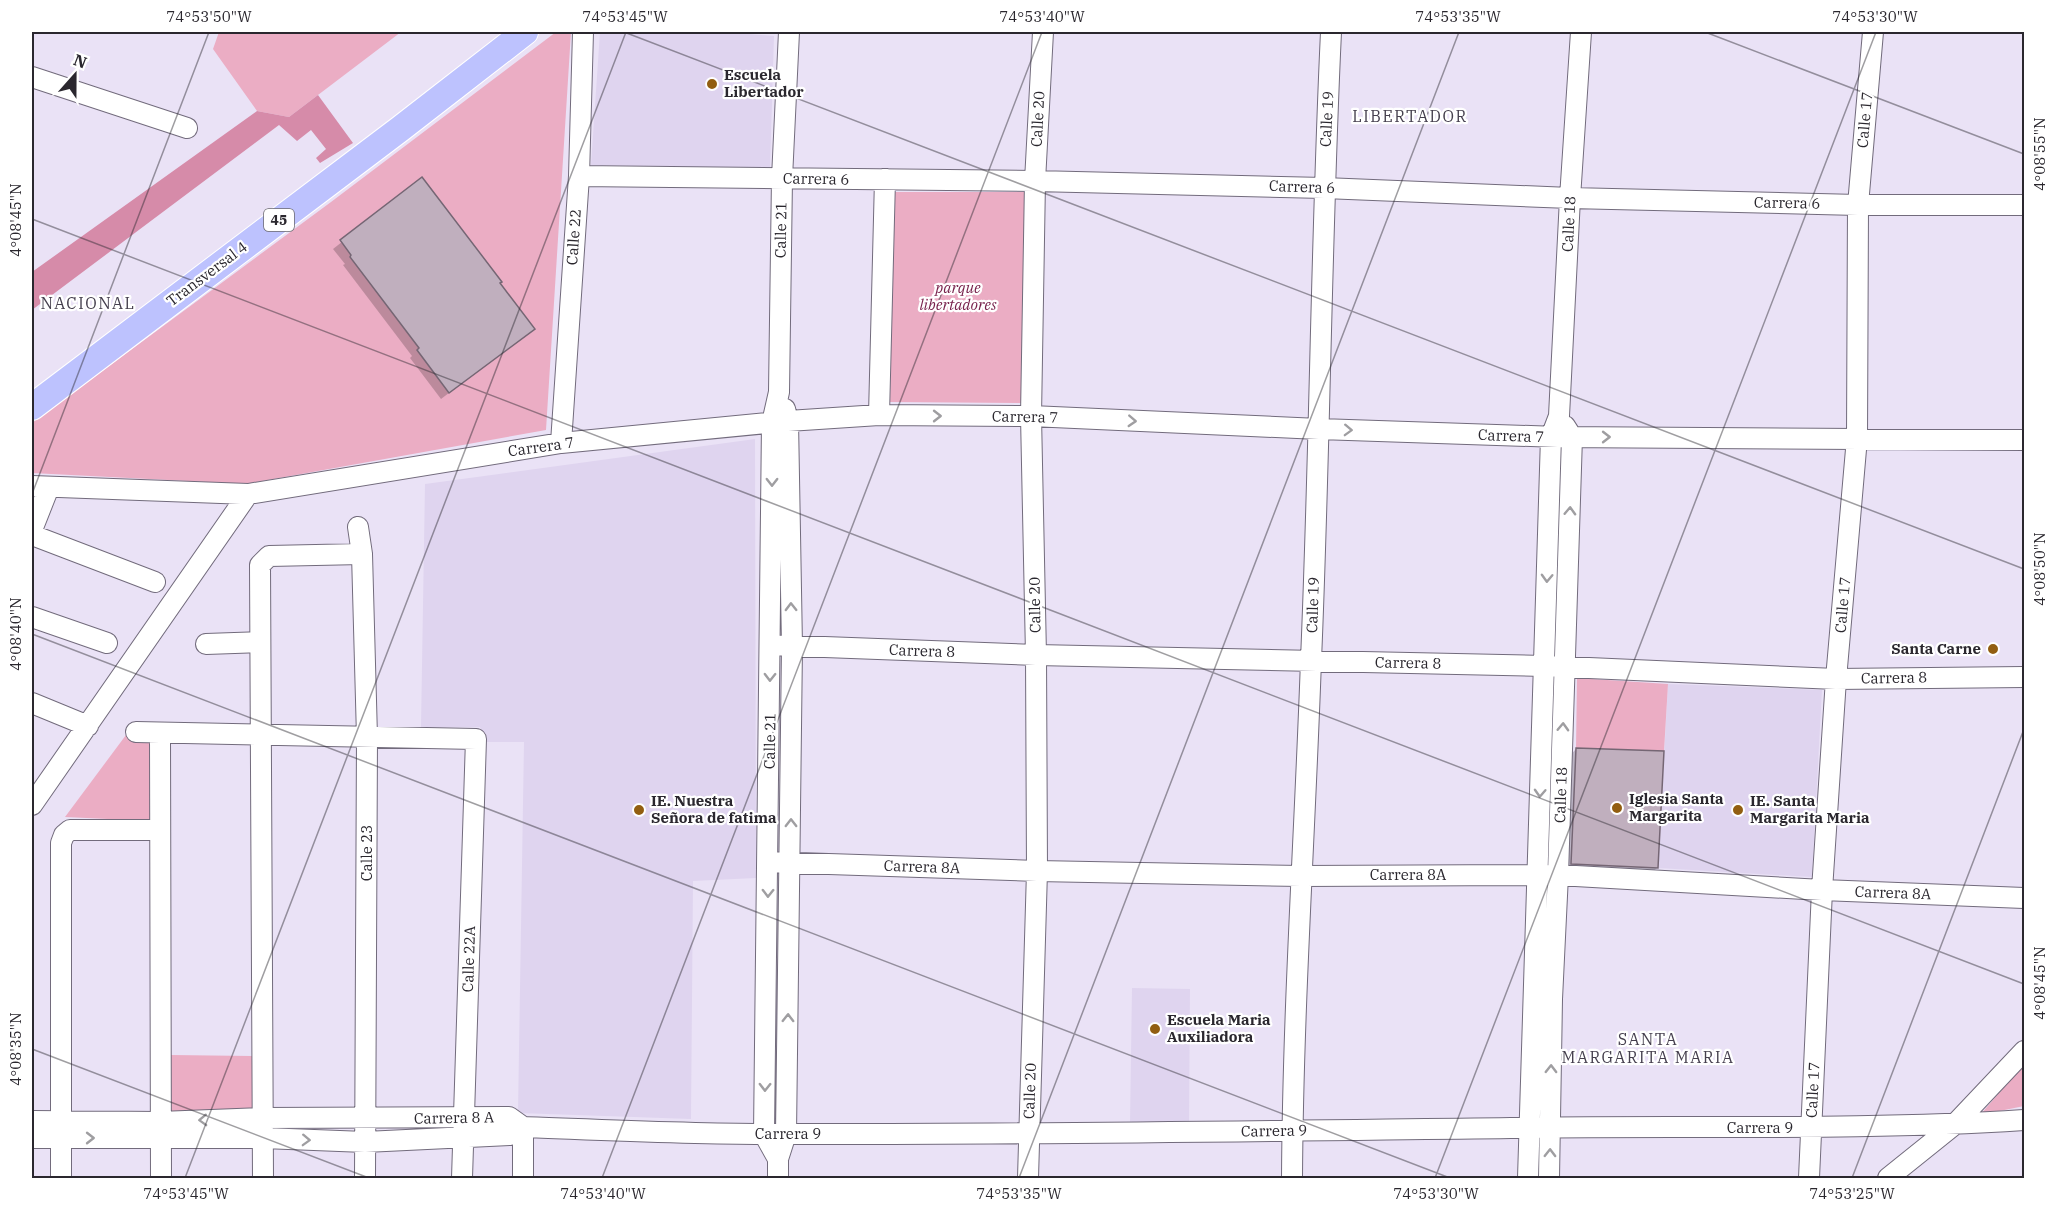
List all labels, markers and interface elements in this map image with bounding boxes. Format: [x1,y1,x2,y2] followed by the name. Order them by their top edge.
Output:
[166,7,252,26] text: 74°53'50"W
[582,7,668,26] text: 74°53'45"W
[999,7,1085,26] text: 74°53'40"W
[1415,7,1501,26] text: 74°53'35"W
[1832,7,1918,26] text: 74°53'30"W
[45,45,105,105] north arrow
[71,49,90,73] text: N
[724,65,804,101] place label: Escuela Libertador
[705,77,719,91] marker: Escuela Libertador
[1027,90,1048,148] street label: Calle 20
[1316,90,1337,148] street label: Calle 19
[1853,91,1876,149] street label: Calle 17
[1352,106,1468,126] district label: LIBERTADOR
[2030,117,2049,191] text: 4°08'55"N
[783,168,849,189] street label: Carrera 6
[1268,176,1336,197] street label: Carrera 6
[6,183,25,257] text: 4°08'45"N
[1754,192,1820,213] street label: Carrera 6
[1558,195,1579,253] street label: Calle 18
[771,202,790,258] street label: Calle 21
[562,208,585,266] street label: Calle 22
[264,209,294,231] road number: 45
[163,237,251,310] street label: Transversal 4
[919,278,997,314] park label: parque libertadores
[40,293,136,313] district label: NACIONAL
[992,406,1058,427] street label: Carrera 7
[933,410,942,422] one-way arrow
[1127,414,1136,427] one-way arrow
[1343,424,1352,437] one-way arrow
[1477,425,1545,446] street label: Carrera 7
[1601,431,1610,443] one-way arrow
[507,432,575,461] street label: Carrera 7
[766,477,778,486] one-way arrow
[1563,507,1576,516] one-way arrow
[2030,532,2049,606] text: 4°08'50"N
[1540,573,1553,582] one-way arrow
[1831,576,1854,634] street label: Calle 17
[1025,577,1044,633] street label: Calle 20
[1302,577,1323,633] street label: Calle 19
[6,597,25,671] text: 4°08'40"N
[785,603,797,612] one-way arrow
[1891,639,1981,658] place label: Santa Carne
[888,640,956,661] street label: Carrera 8
[1986,642,2000,656] marker: Santa Carne
[1375,652,1441,673] street label: Carrera 8
[1861,667,1927,688] street label: Carrera 8
[764,672,776,681] one-way arrow
[760,713,779,769] street label: Calle 21
[1556,723,1569,732] one-way arrow
[1550,767,1571,823] street label: Calle 18
[1534,789,1547,798] one-way arrow
[1629,789,1724,825] place label: Iglesia Santa Margarita
[651,791,777,827] place label: IE. Nuestra Señora de fatima
[1750,791,1870,827] place label: IE. Santa Margarita Maria
[1610,801,1624,815] marker: Iglesia Santa Margarita
[632,803,646,817] marker: IE. Nuestra Señora de fatima
[1731,803,1745,817] marker: IE. Santa Margarita Maria
[785,819,797,828] one-way arrow
[357,825,376,881] street label: Calle 23
[883,856,961,877] street label: Carrera 8A
[1370,865,1447,884] street label: Carrera 8A
[1854,882,1932,903] street label: Carrera 8A
[762,888,774,897] one-way arrow
[458,925,479,993] street label: Calle 22A
[2030,946,2049,1020] text: 4°08'45"N
[1167,1010,1271,1046] place label: Escuela Maria Auxiliadora
[6,1012,25,1086] text: 4°08'35"N
[782,1014,794,1023] one-way arrow
[1148,1022,1162,1036] marker: Escuela Maria Auxiliadora
[1561,1029,1735,1067] district label: SANTA MARGARITA MARIA
[1802,1061,1823,1119] street label: Calle 17
[1019,1063,1040,1119] street label: Calle 20
[1545,1064,1558,1073] one-way arrow
[759,1083,771,1092] one-way arrow
[414,1107,495,1128] street label: Carrera 8 A
[199,1114,208,1127] one-way arrow
[1727,1118,1793,1137] street label: Carrera 9
[1241,1120,1307,1141] street label: Carrera 9
[755,1124,821,1143] street label: Carrera 9
[85,1132,94,1144] one-way arrow
[301,1133,310,1146] one-way arrow
[1544,1148,1556,1157] one-way arrow
[143,1184,229,1203] text: 74°53'45"W
[560,1184,646,1203] text: 74°53'40"W
[976,1184,1062,1203] text: 74°53'35"W
[1393,1184,1479,1203] text: 74°53'30"W
[1809,1184,1895,1203] text: 74°53'25"W

